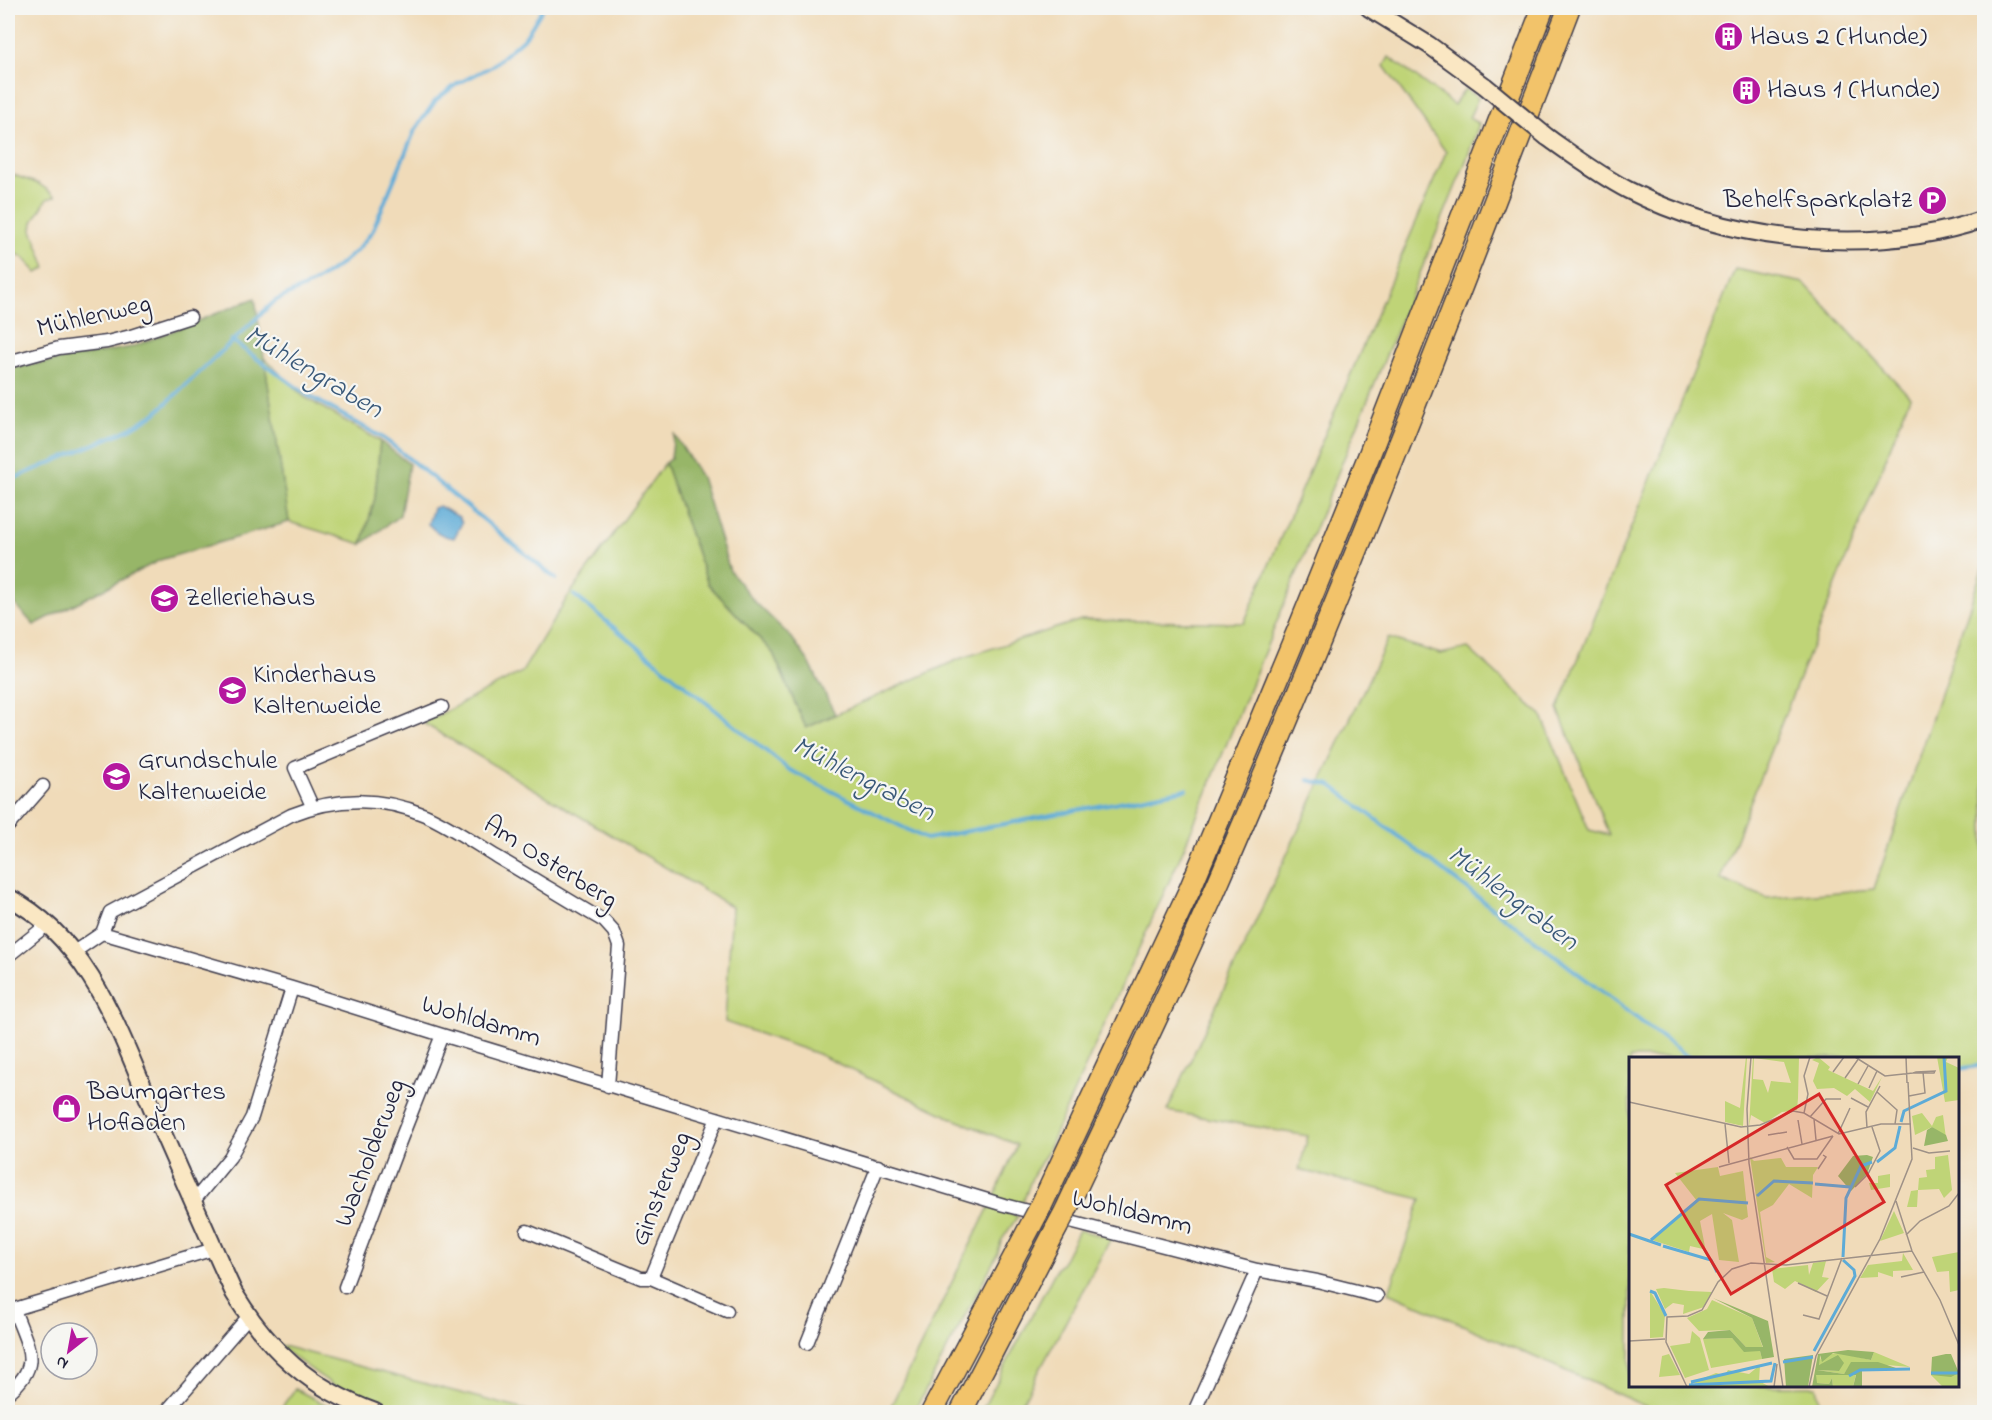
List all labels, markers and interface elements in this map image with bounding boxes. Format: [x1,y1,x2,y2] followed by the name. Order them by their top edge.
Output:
[1750,18,1927,57] place label: Haus 2 (Hunde)
[1713,21,1745,53] building icon: Haus 2 (Hunde)
[1767,71,1940,110] place label: Haus 1 (Hunde)
[1730,74,1762,106] building icon: Haus 1 (Hunde)
[1722,181,1913,220] place label: Behelfsparkplatz
[1917,184,1949,216] parking icon: Behelfsparkplatz
[33,285,155,349] street label: Mühlenweg
[236,316,391,431] water label: Mühlengraben
[185,579,315,618] place label: Zelleriehaus
[148,582,180,614] school or university icon: Zelleriehaus
[253,656,383,726] place label: Kinderhaus Kaltenweide
[216,675,248,707] school or university icon: Kinderhaus Kaltenweide
[785,727,942,834] water label: Mühlengraben
[138,742,279,812] place label: Grundschule Kaltenweide
[101,761,133,793] school or university icon: Grundschule Kaltenweide
[475,806,625,920] street label: Am Osterberg
[1438,836,1587,963] water label: Mühlengraben
[416,985,546,1059] street label: Wohldamm
[1629,1057,1959,1387] inset map
[86,1073,226,1143] place label: Baumgartes Hofladen
[325,1073,417,1233] street label: Wacholderweg
[50,1092,82,1124] shop icon: Baumgartes Hofladen
[621,1126,703,1252] street label: Ginsterweg
[1068,1179,1196,1247] street label: Wohldamm
[39,1321,99,1381] north arrow
[51,1349,73,1375] text: N

